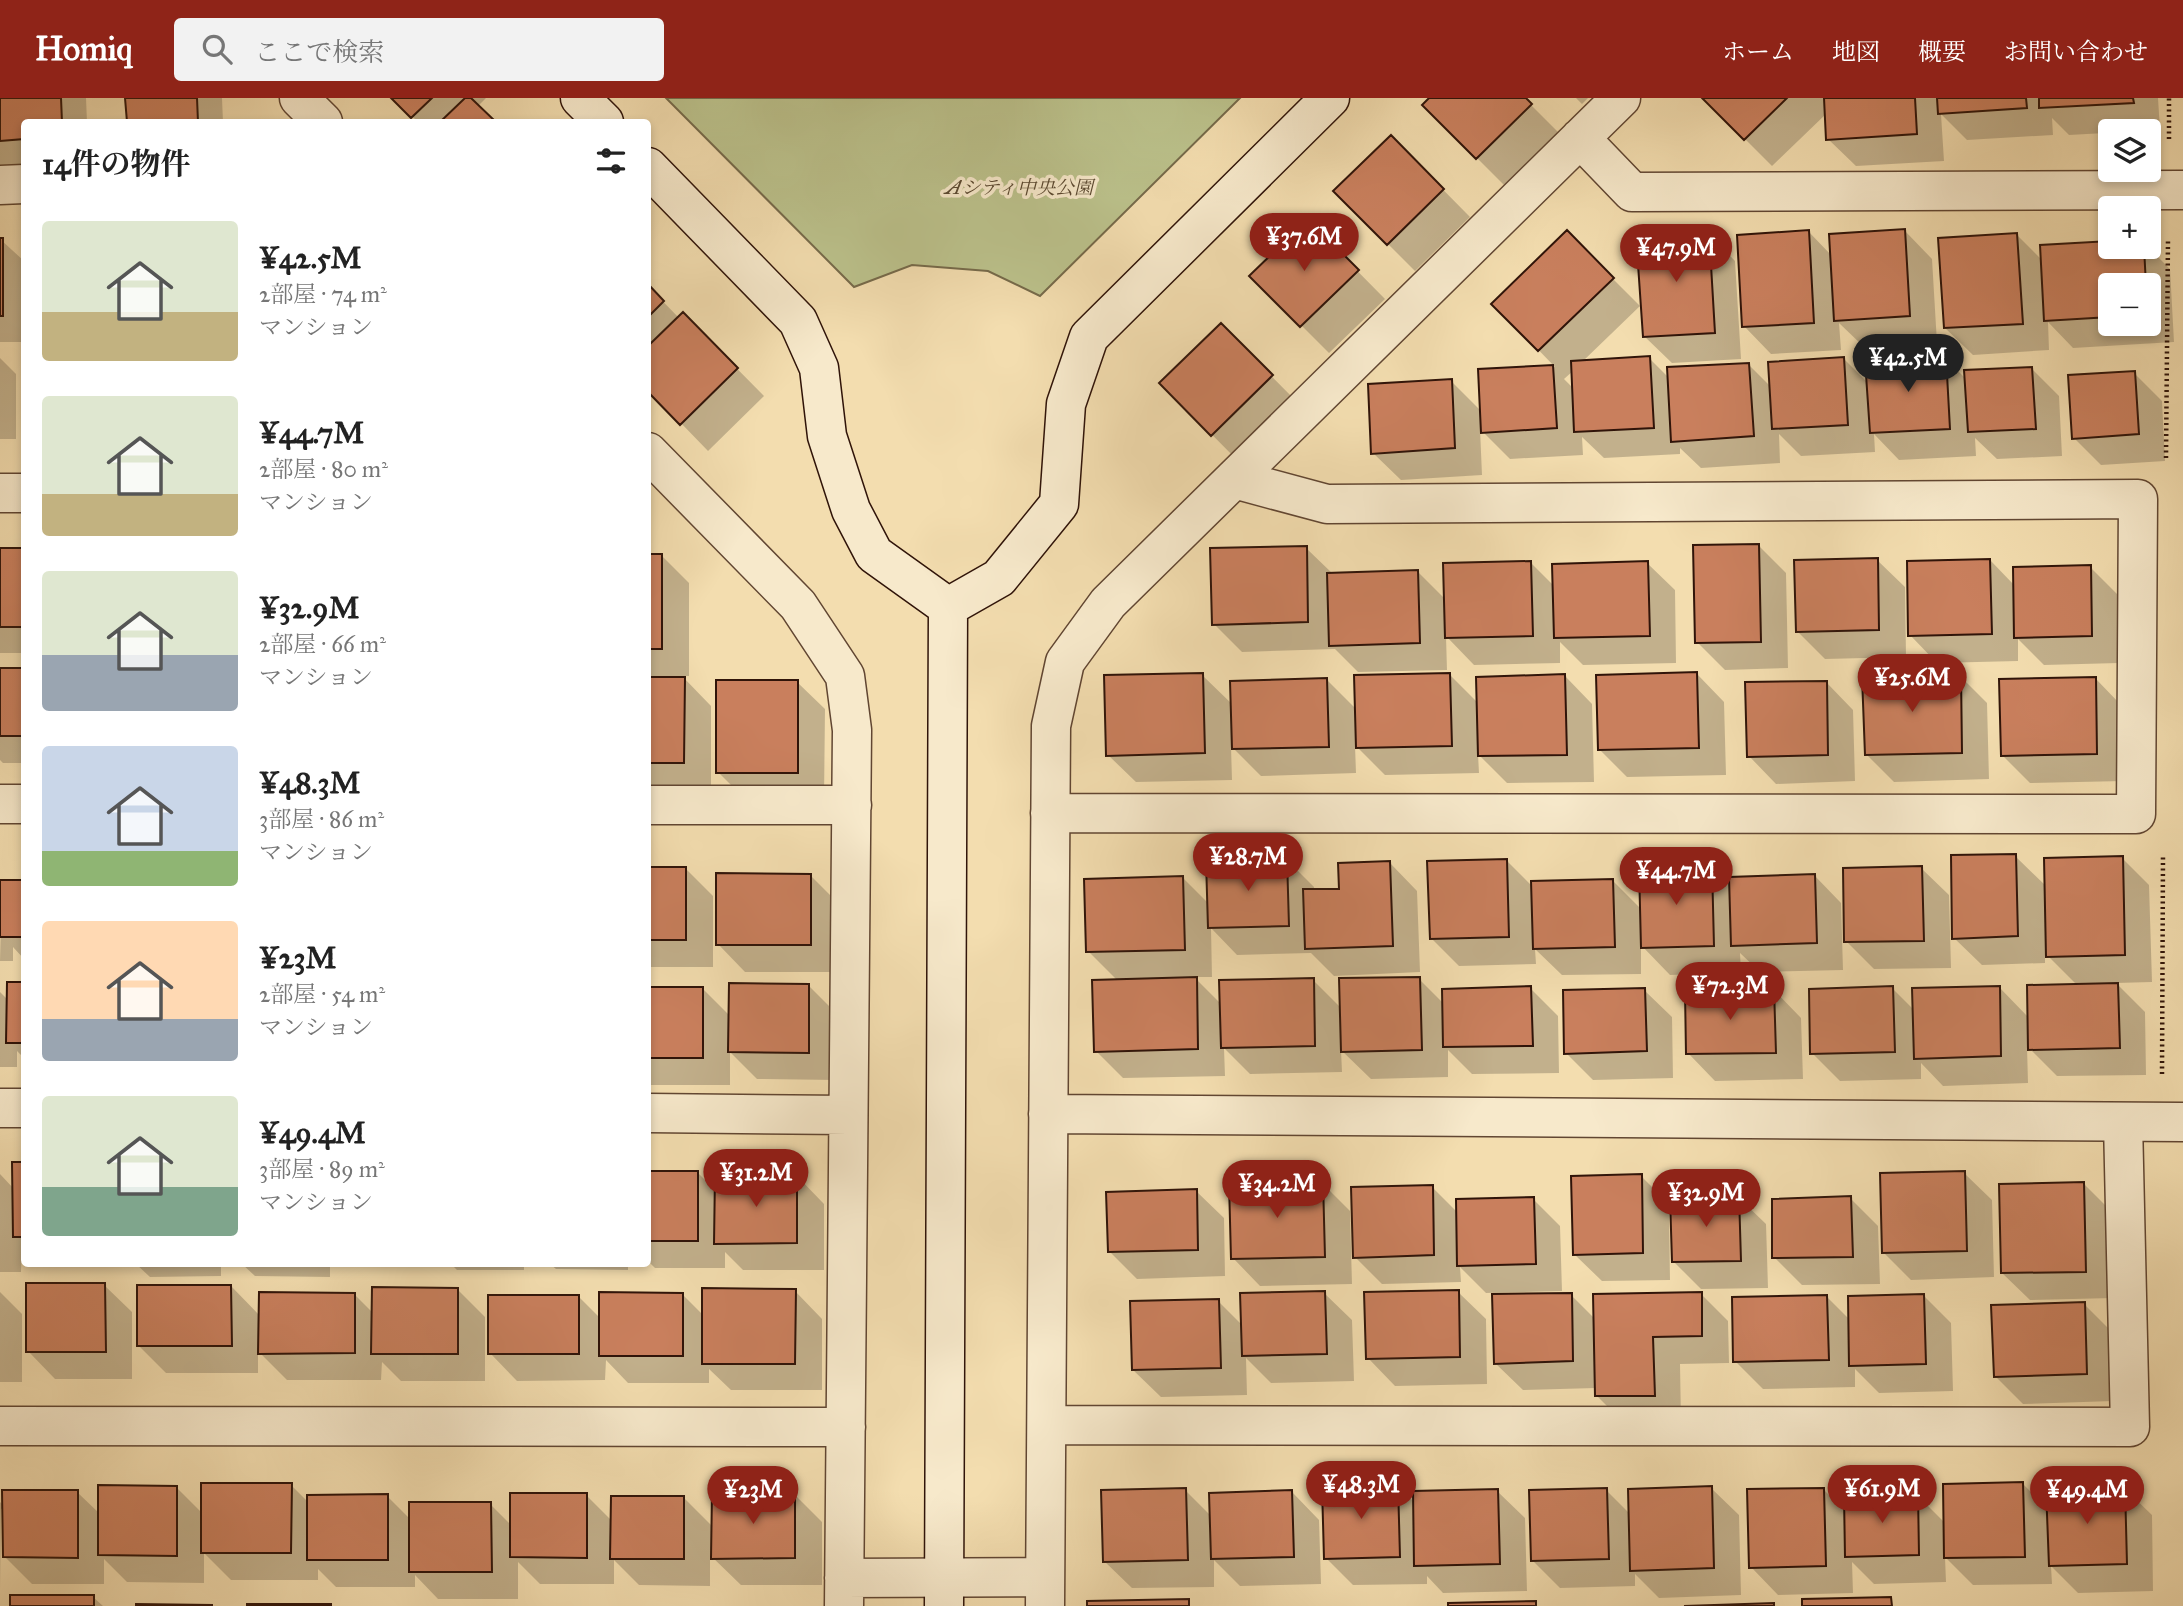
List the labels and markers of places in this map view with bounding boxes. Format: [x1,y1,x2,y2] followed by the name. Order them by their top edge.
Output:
[1247,214,1361,273] pin: ¥37.6M
[1619,225,1733,284] pin: ¥47.9M
[1851,334,1965,394] pin: ¥42.5M
[1855,654,1969,714] pin: ¥25.6M
[1191,834,1305,893] pin: ¥28.7M
[1619,848,1733,907] pin: ¥44.7M
[1673,962,1787,1022] pin: ¥72.3M
[699,1150,813,1209] pin: ¥31.2M
[1220,1160,1334,1220] pin: ¥34.2M
[1649,1170,1763,1229] pin: ¥32.9M
[1304,1462,1418,1521] pin: ¥48.3M
[712,1466,794,1526] pin: ¥23M
[1825,1466,1939,1525] pin: ¥61.9M
[2030,1466,2144,1526] pin: ¥49.4M

